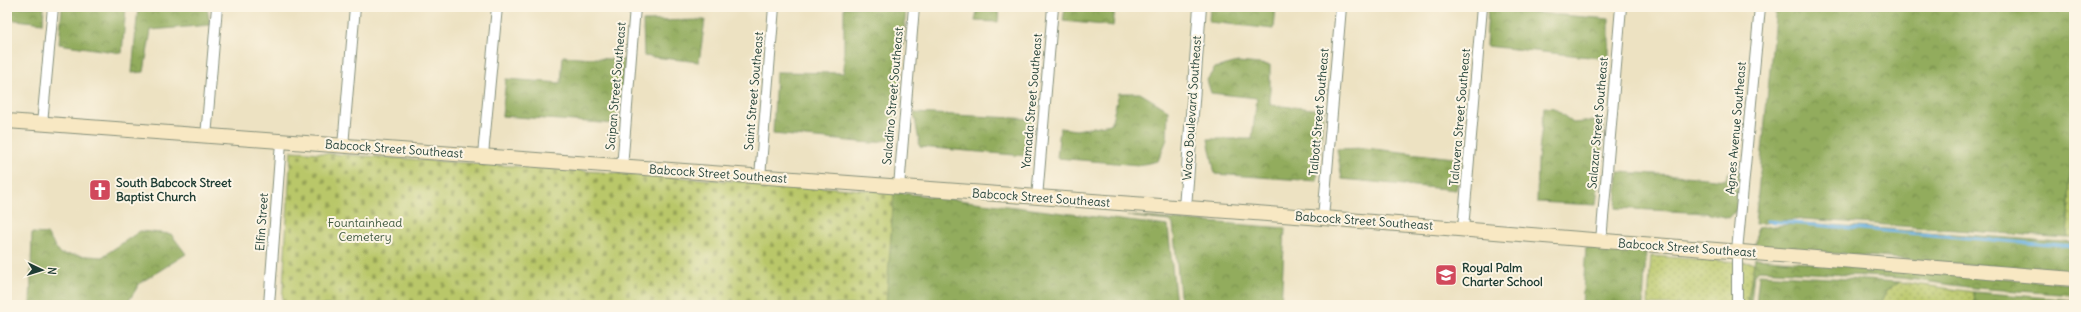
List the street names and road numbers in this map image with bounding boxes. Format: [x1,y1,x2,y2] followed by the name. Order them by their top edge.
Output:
[602,21,629,151] street label: Saipan Street Southeast
[879,26,906,166] street label: Saladino Street Southeast
[741,31,766,151] street label: Saint Street Southeast
[1018,33,1045,169] street label: Yamada Street Southeast
[1179,35,1204,181] street label: Waco Boulevard Southeast
[1305,47,1332,177] street label: Talbott Street Southeast
[1446,48,1473,186] street label: Talavera Street Southeast
[1584,56,1611,190] street label: Salazar Street Southeast
[1722,61,1749,195] street label: Agnes Avenue Southeast
[325,136,464,161] street label: Babcock Street Southeast
[649,161,788,186] street label: Babcock Street Southeast
[972,185,1111,210] street label: Babcock Street Southeast
[252,192,271,252] street label: Elfin Street
[1295,208,1434,233] street label: Babcock Street Southeast
[1618,235,1757,260] street label: Babcock Street Southeast

